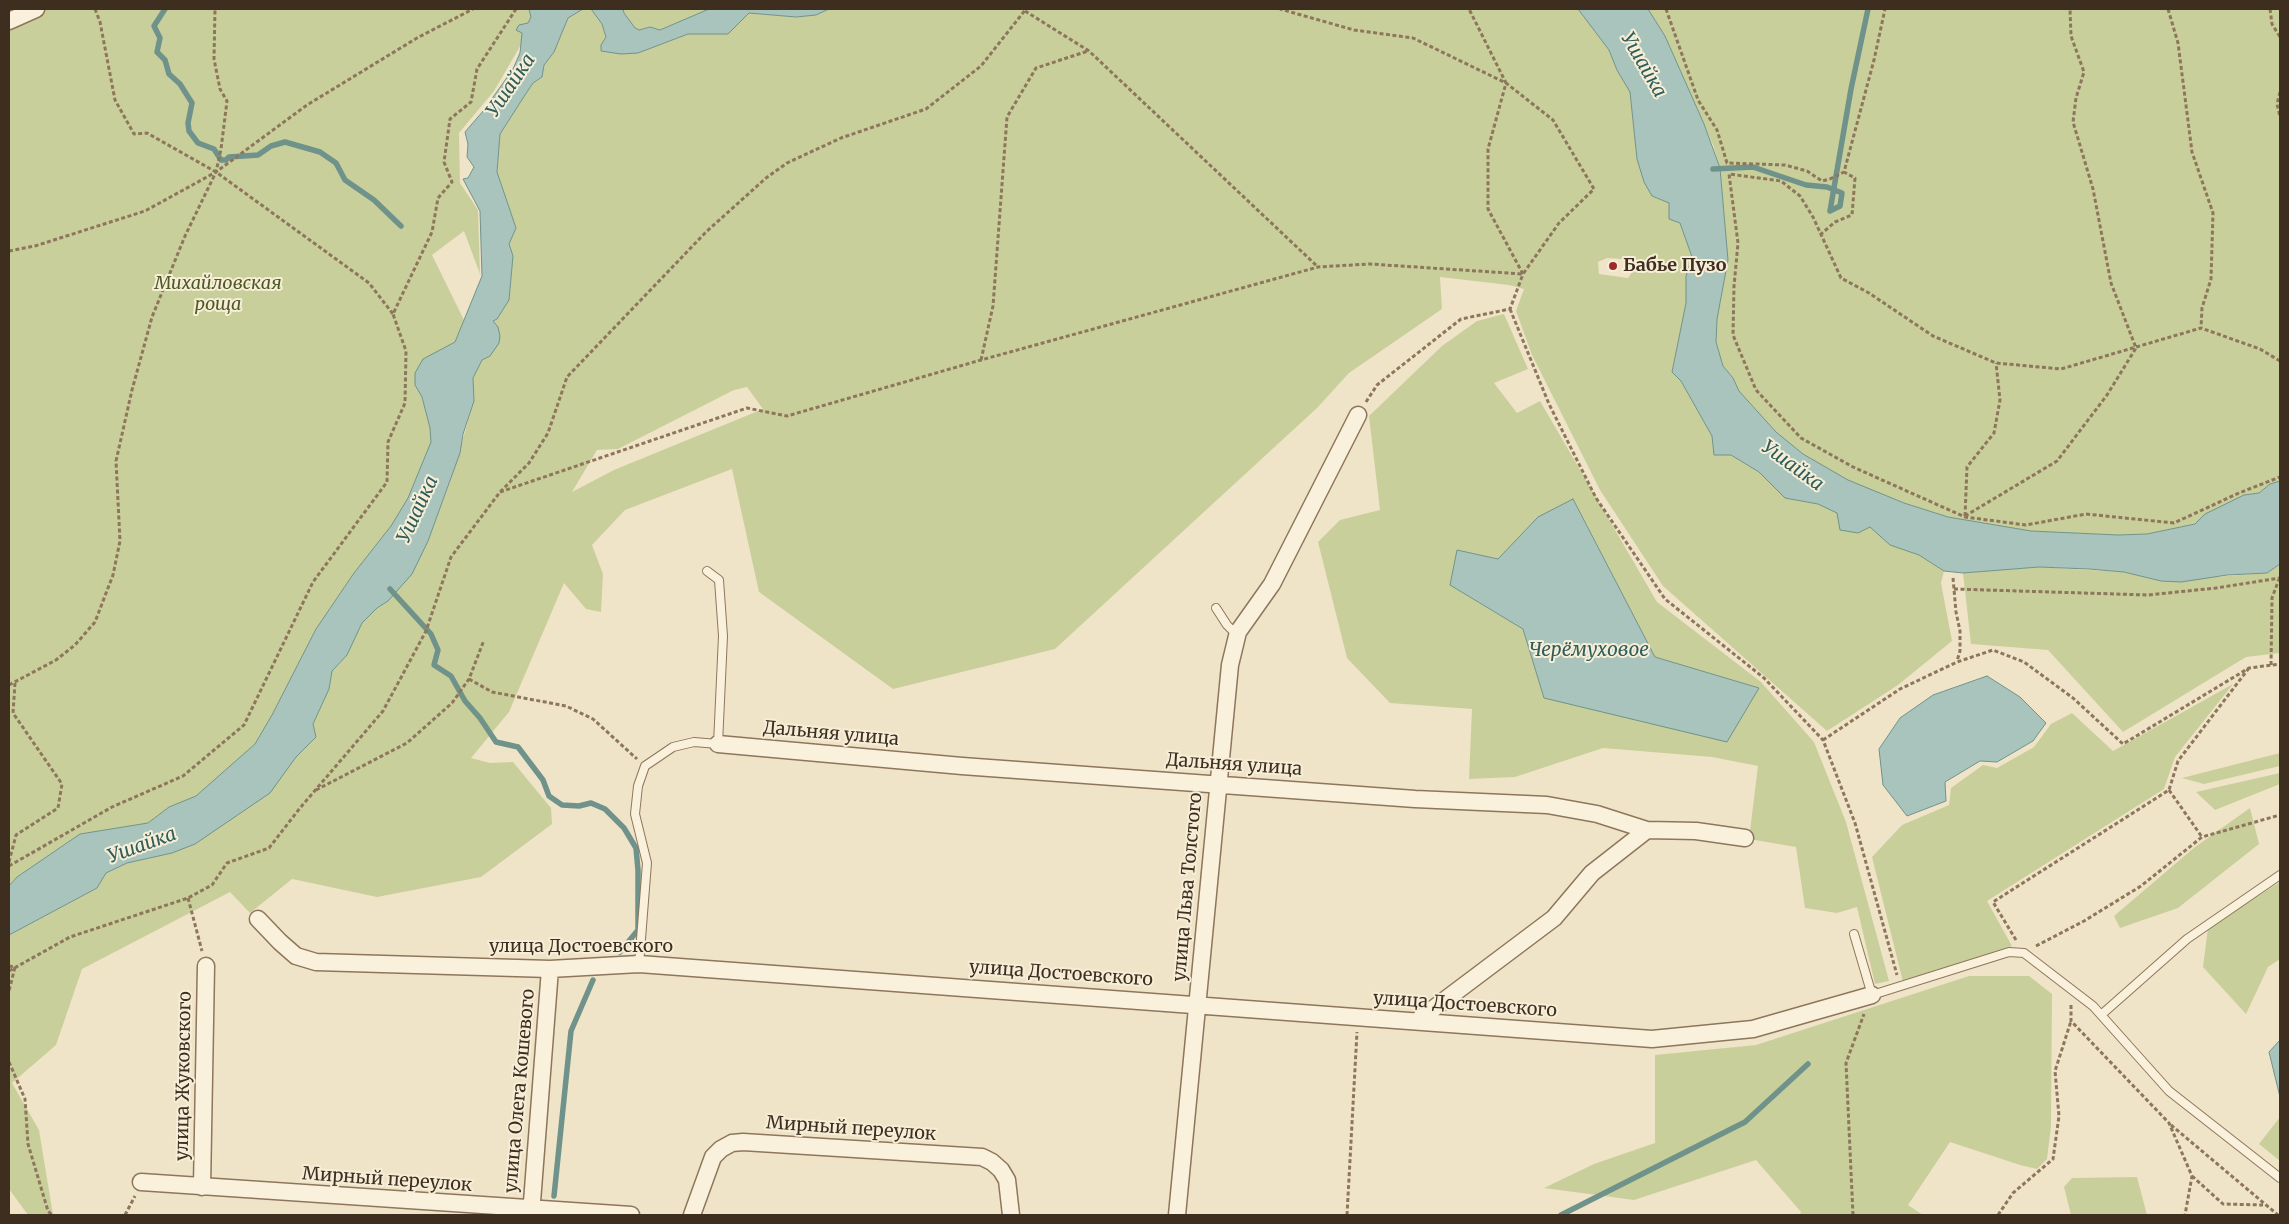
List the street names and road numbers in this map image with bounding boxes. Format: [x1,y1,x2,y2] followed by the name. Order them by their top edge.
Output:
[762,717,900,751] street label: Дальняя улица
[1165,749,1303,781] street label: Дальняя улица
[1169,792,1207,982] street label: улица Льва Толстого
[489,936,673,958] street label: улица Достоевского
[968,957,1154,991] street label: улица Достоевского
[500,988,540,1194] street label: улица Олега Кошевого
[1372,988,1558,1022] street label: улица Достоевского
[172,991,196,1161] street label: улица Жуковского
[765,1112,937,1146] street label: Мирный переулок
[301,1163,473,1197] street label: Мирный переулок

